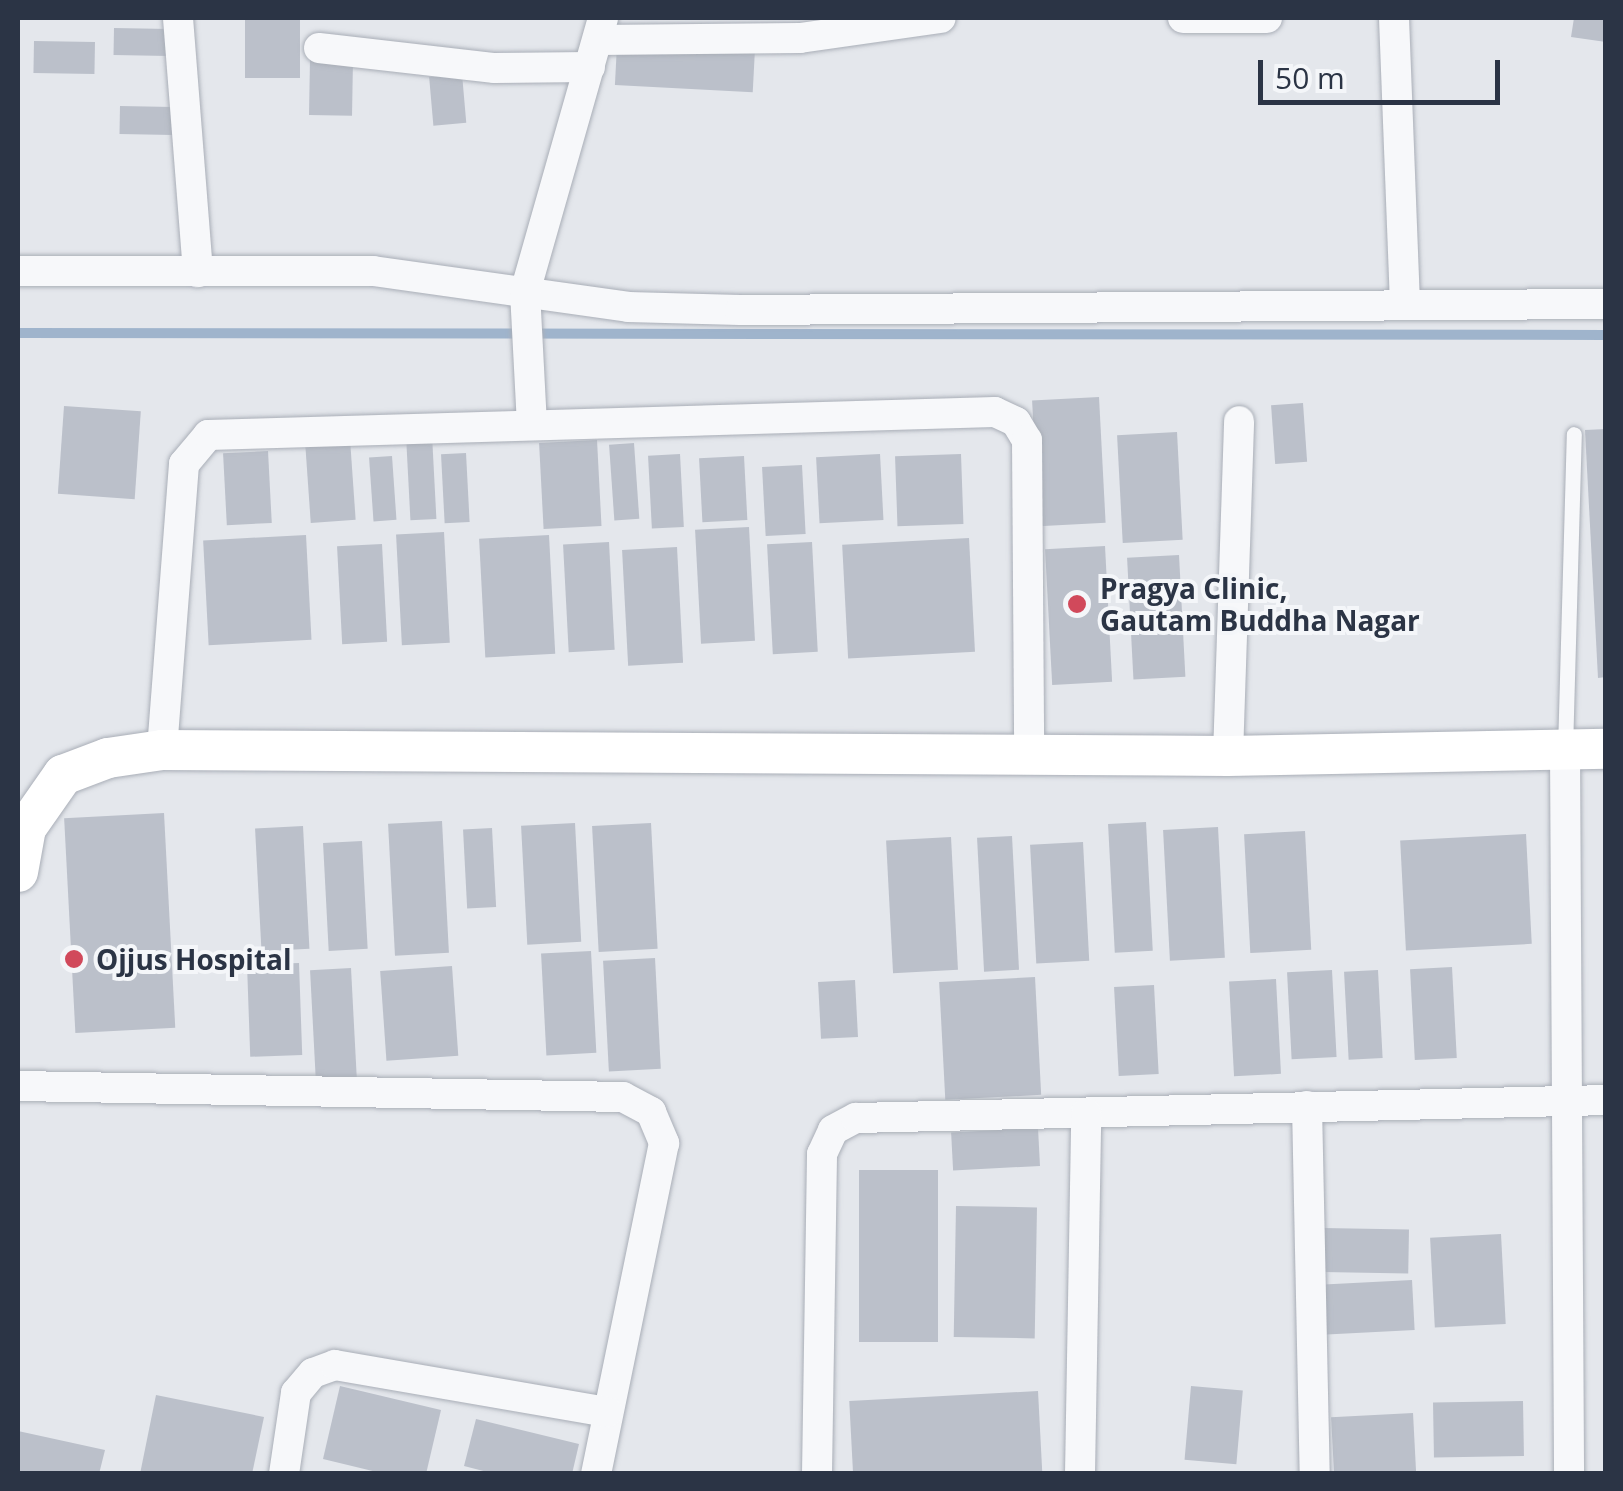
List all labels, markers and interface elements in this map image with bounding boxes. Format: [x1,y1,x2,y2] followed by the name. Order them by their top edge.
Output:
[1263,40,1506,102] scale bar
[1275,57,1345,98] text: 50 m
[1100,571,1420,637] place label: Pragya Clinic, Gautam Buddha Nagar
[1064,591,1090,617] marker: Pragya Clinic, Gautam Buddha Nagar
[96,942,292,976] place label: Ojjus Hospital
[61,946,87,972] marker: Ojjus Hospital

